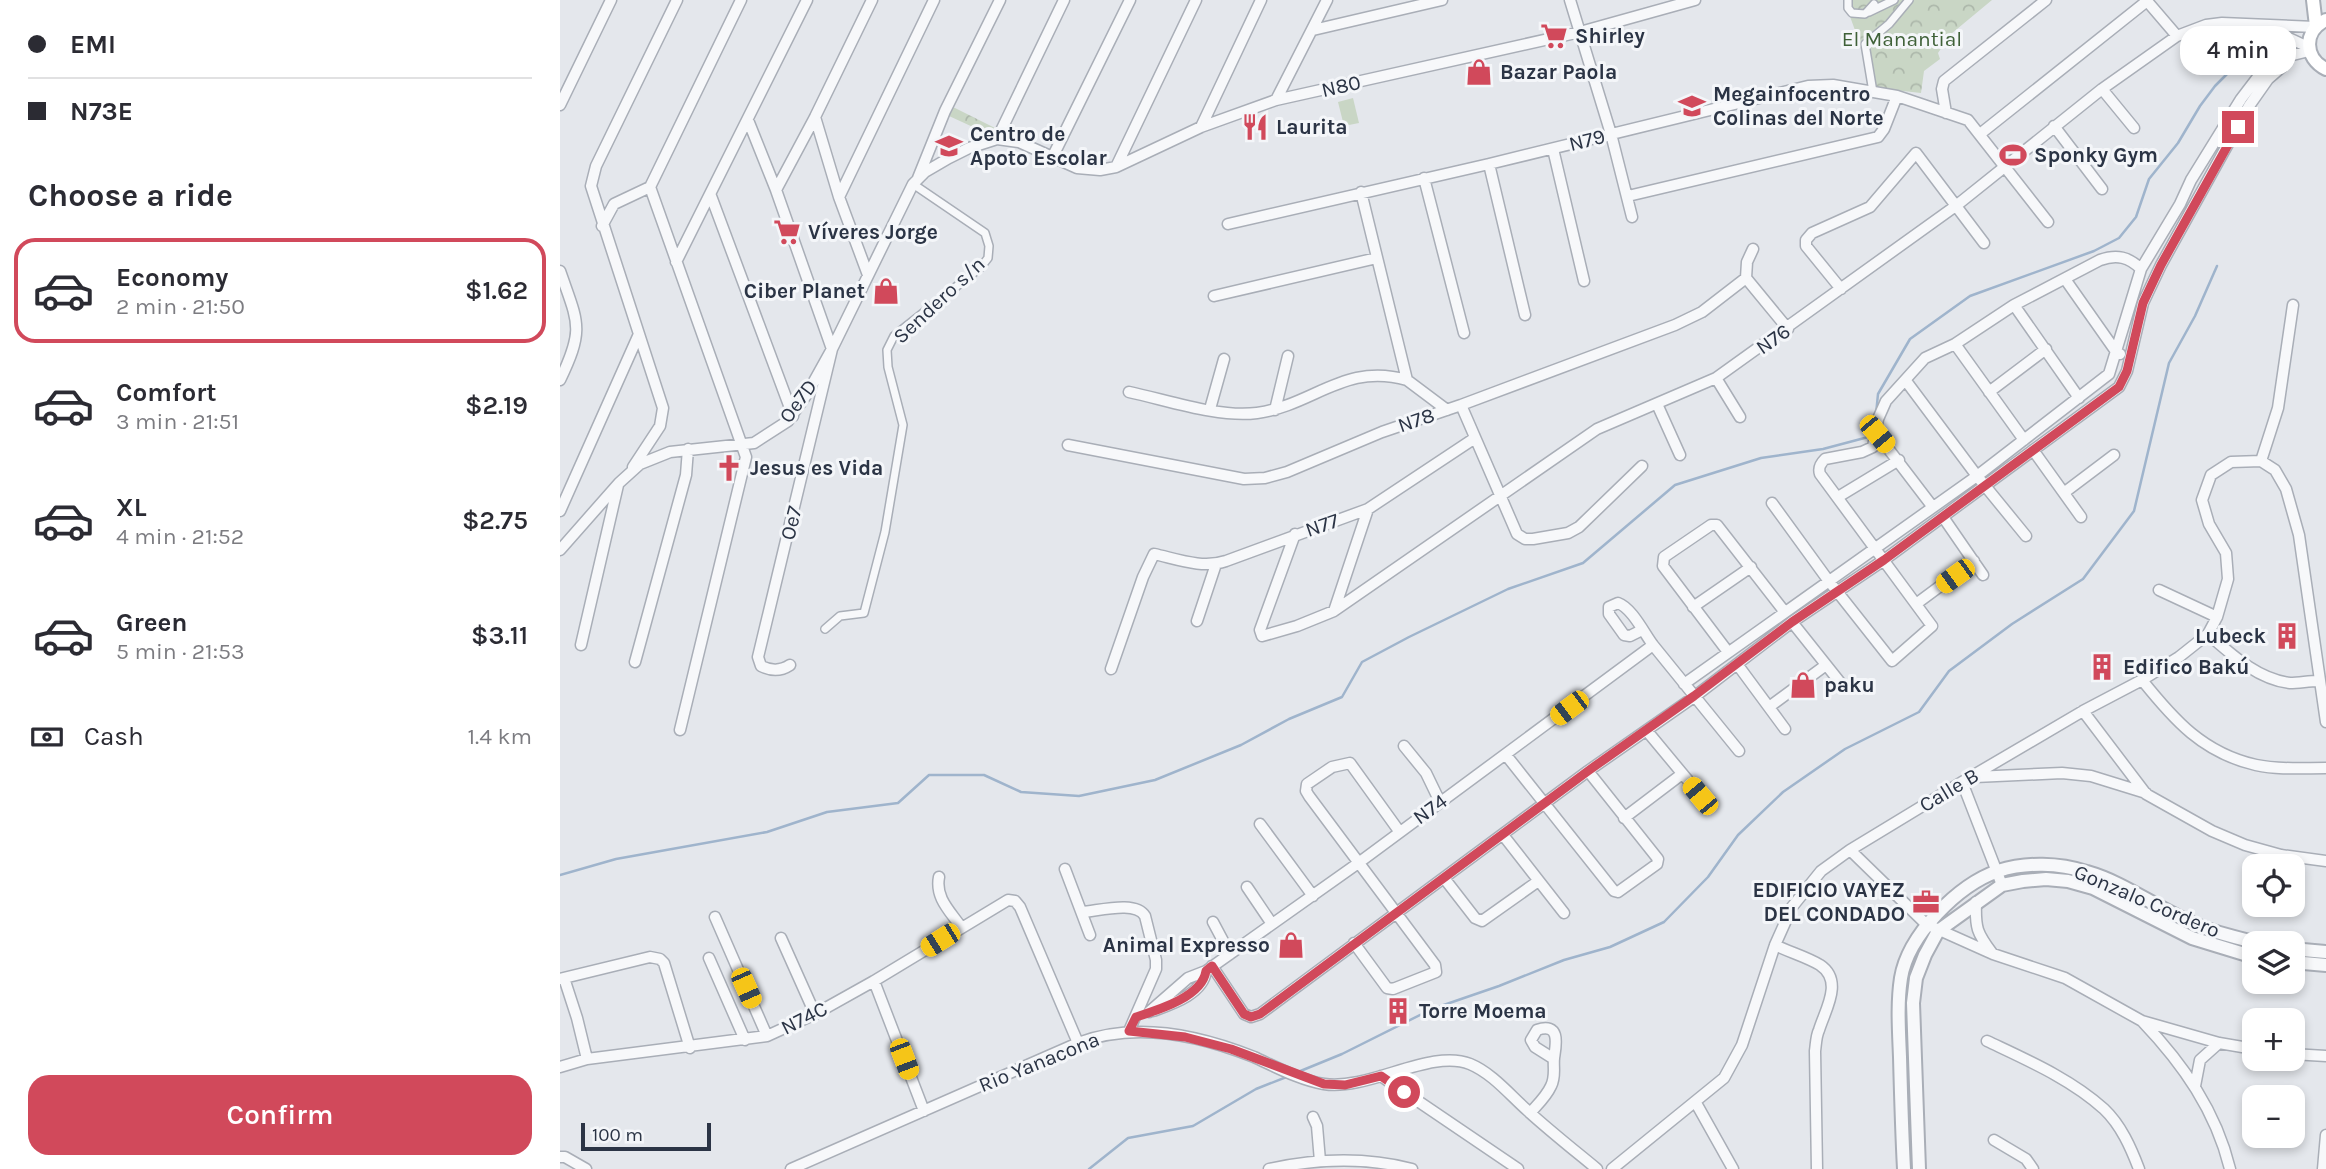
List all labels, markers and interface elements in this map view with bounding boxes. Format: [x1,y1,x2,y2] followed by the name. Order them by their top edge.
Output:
[1539,21,1569,51] supermarket icon: Shirley
[1575,24,1645,48] place label: Shirley
[2180,25,2296,74] callout: 4 min
[1842,27,1962,51] park label: El Manantial
[70,29,116,60] text: EMI
[2207,37,2269,64] text: 4 min
[1464,57,1494,87] shop icon: Bazar Paola
[1500,60,1617,84] place label: Bazar Paola
[1319,70,1363,102] street label: N80
[1713,82,1884,130] place label: Megainfocentro Colinas del Norte
[1677,91,1707,121] school or university icon: Megainfocentro Colinas del Norte
[70,96,133,127] text: N73E
[2222,111,2254,143] route end
[1240,112,1270,142] restaurant icon: Laurita
[1276,115,1348,139] place label: Laurita
[970,122,1107,170] place label: Centro de Apoto Escolar
[1566,124,1608,156] street label: N79
[934,131,964,161] school or university icon: Centro de Apoto Escolar
[1998,140,2028,170] sports icon: Sponky Gym
[2034,143,2158,167] place label: Sponky Gym
[28,177,233,214] text: Choose a ride
[772,217,802,247] supermarket icon: Víveres Jorge
[808,220,938,244] place label: Víveres Jorge
[888,252,990,348] street label: Sendero s/n
[32,259,95,322] icon: car
[116,262,228,293] text: Economy
[465,275,528,306] text: $1.62
[871,276,901,306] shop icon: Ciber Planet
[744,279,865,303] place label: Ciber Planet
[116,293,245,320] text: 2 min · 21:50
[1751,319,1795,359] street label: N76
[32,374,95,437] icon: car
[774,375,822,427] street label: Oe7D
[116,377,217,408] text: Comfort
[465,390,528,421] text: $2.19
[1395,403,1437,437] street label: N78
[116,408,239,435] text: 3 min · 21:51
[1856,411,1899,457] car
[714,453,744,483] church icon: Jesus es Vida
[750,456,883,480] place label: Jesus es Vida
[32,489,95,552] icon: car
[116,492,147,523] text: XL
[775,503,807,542] street label: Oe7
[462,505,528,536] text: $2.75
[1302,508,1342,542] street label: N77
[116,523,244,550] text: 4 min · 21:52
[1932,555,1979,597] car
[32,604,95,667] icon: car
[116,607,188,638] text: Green
[471,620,528,651] text: $3.11
[2272,621,2302,651] building icon: Lubeck
[2195,624,2267,648] place label: Lubeck
[116,638,245,665] text: 5 min · 21:53
[2087,652,2117,682] building icon: Edifico Bakú
[2123,655,2250,679] place label: Edifico Bakú
[1788,670,1818,700] shop icon: paku
[1824,673,1875,697] place label: paku
[1546,687,1593,729] car
[28,718,66,756] icon: cash
[84,721,144,752] text: Cash
[468,723,532,750] text: 1.4 km
[1915,763,1983,817] street label: Calle B
[1679,773,1722,819] car
[1408,789,1452,829] street label: N74
[2242,854,2305,1148] map controls
[2242,854,2305,917] button: locate
[2071,860,2223,942] street label: Gonzalo Cordero
[1752,878,1905,926] place label: EDIFICIO VAYEZ DEL CONDADO
[1911,887,1941,917] office icon: EDIFICIO VAYEZ DEL CONDADO
[917,920,964,960] car
[1276,930,1306,960] shop icon: Animal Expresso
[2242,931,2305,994] button: layers
[1103,933,1270,957] place label: Animal Expresso
[728,965,765,1011] car
[777,996,831,1040] street label: N74C
[1383,996,1413,1026] building icon: Torre Moema
[1419,999,1547,1023] place label: Torre Moema
[2242,1008,2305,1071] button: +
[975,1027,1103,1097] street label: Rio Yanacona
[887,1036,922,1082] car
[28,1075,532,1155] button: Confirm
[1388,1076,1420,1108] route start
[2242,1085,2305,1148] button: −
[581,1120,710,1152] scale bar
[592,1124,643,1146] text: 100 m

